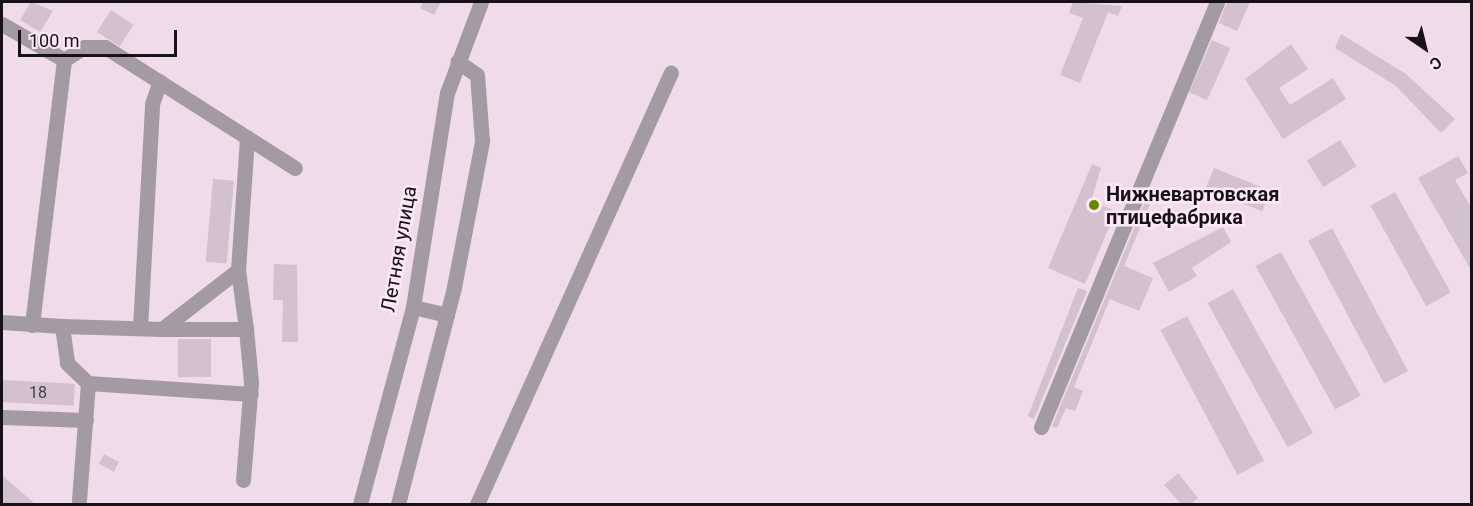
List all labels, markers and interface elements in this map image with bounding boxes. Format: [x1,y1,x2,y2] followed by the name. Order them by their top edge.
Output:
[21,18,180,56] scale bar
[1395,18,1455,78] north arrow
[29,30,80,51] text: 100 m
[1426,52,1445,74] text: С
[1106,182,1279,229] place label: Нижневартовская птицефабрика
[376,184,422,314] street label: Летняя улица
[1087,198,1101,212] marker: Нижневартовская птицефабрика
[29,383,47,403] house number: 18

